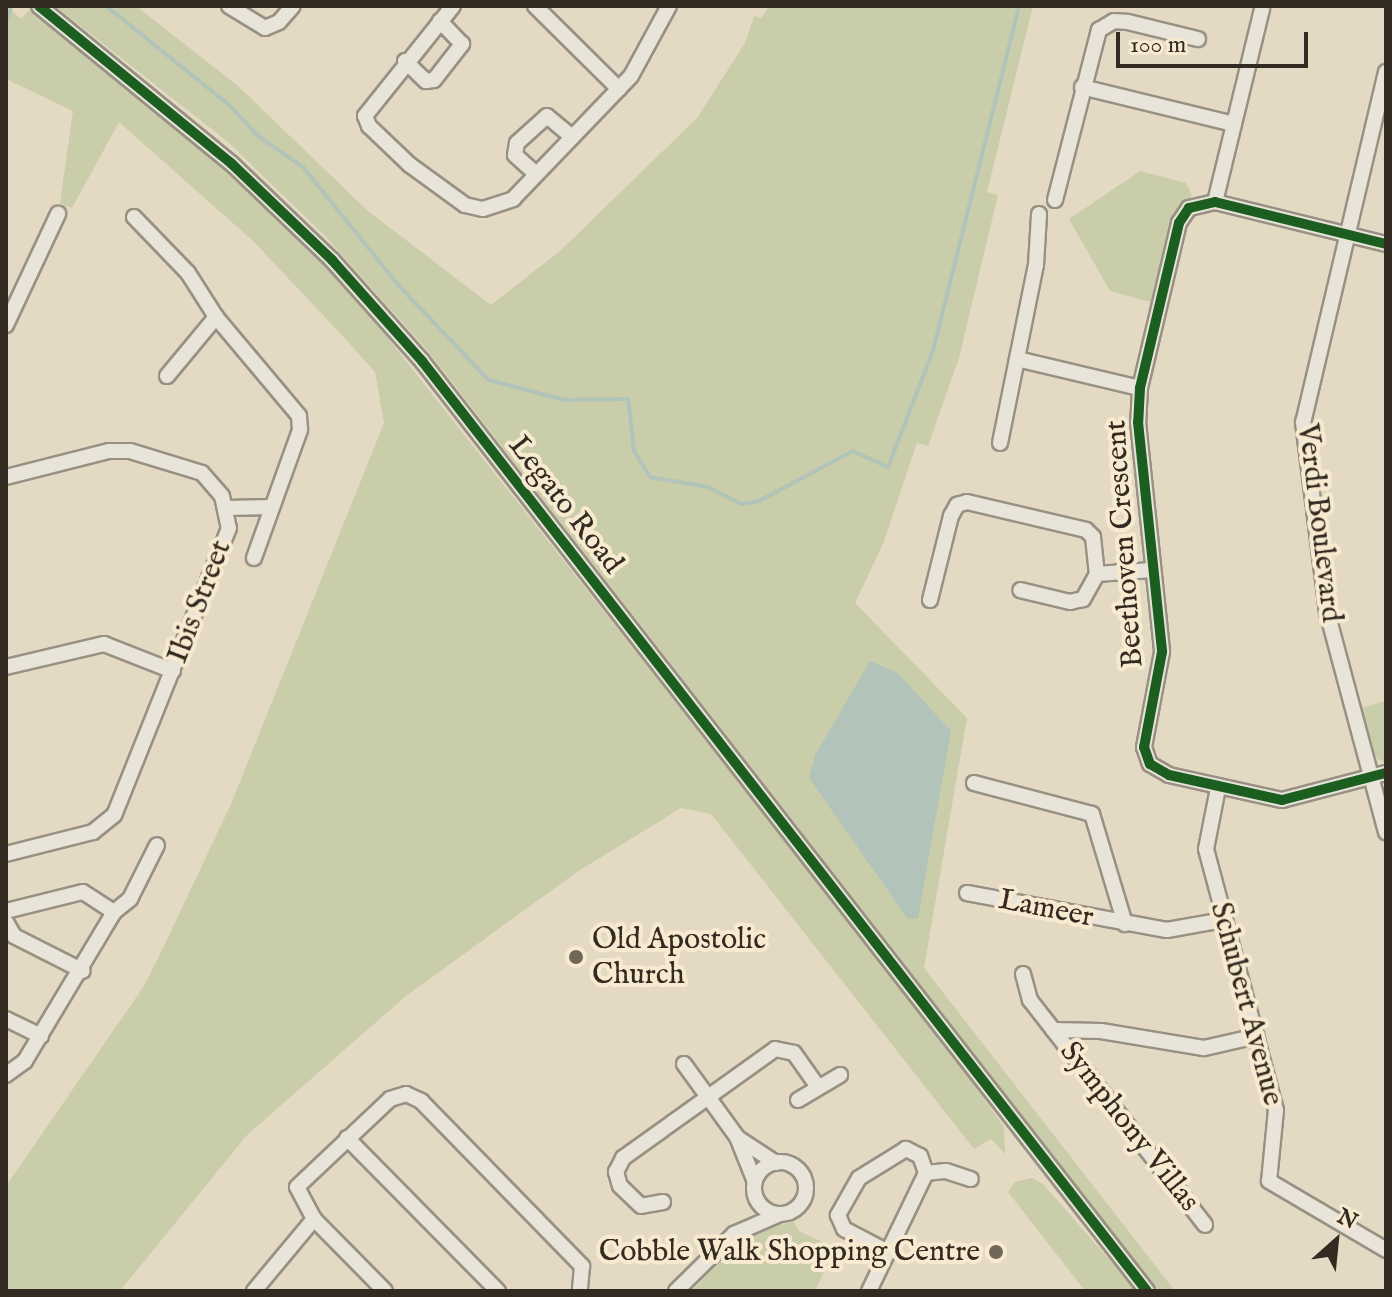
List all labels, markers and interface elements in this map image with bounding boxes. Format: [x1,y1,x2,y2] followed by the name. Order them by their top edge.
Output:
[1120,16,1312,66] scale bar
[1130,30,1186,61] text: 100 m
[1098,419,1152,669] street label: Beethoven Crescent
[1289,422,1349,624] street label: Verdi Boulevard
[500,429,630,581] street label: Legato Road
[160,536,240,668] street label: Ibis Street
[995,882,1097,936] street label: Lameer
[1202,898,1290,1110] street label: Schubert Avenue
[592,922,766,992] place label: Old Apostolic Church
[567,948,585,966] marker: Old Apostolic Church
[1052,1035,1206,1219] street label: Symphony Villas
[1296,1201,1376,1281] north arrow
[1332,1203,1362,1236] text: N
[599,1234,980,1270] place label: Cobble Walk Shopping Centre
[987,1243,1005,1261] marker: Cobble Walk Shopping Centre

